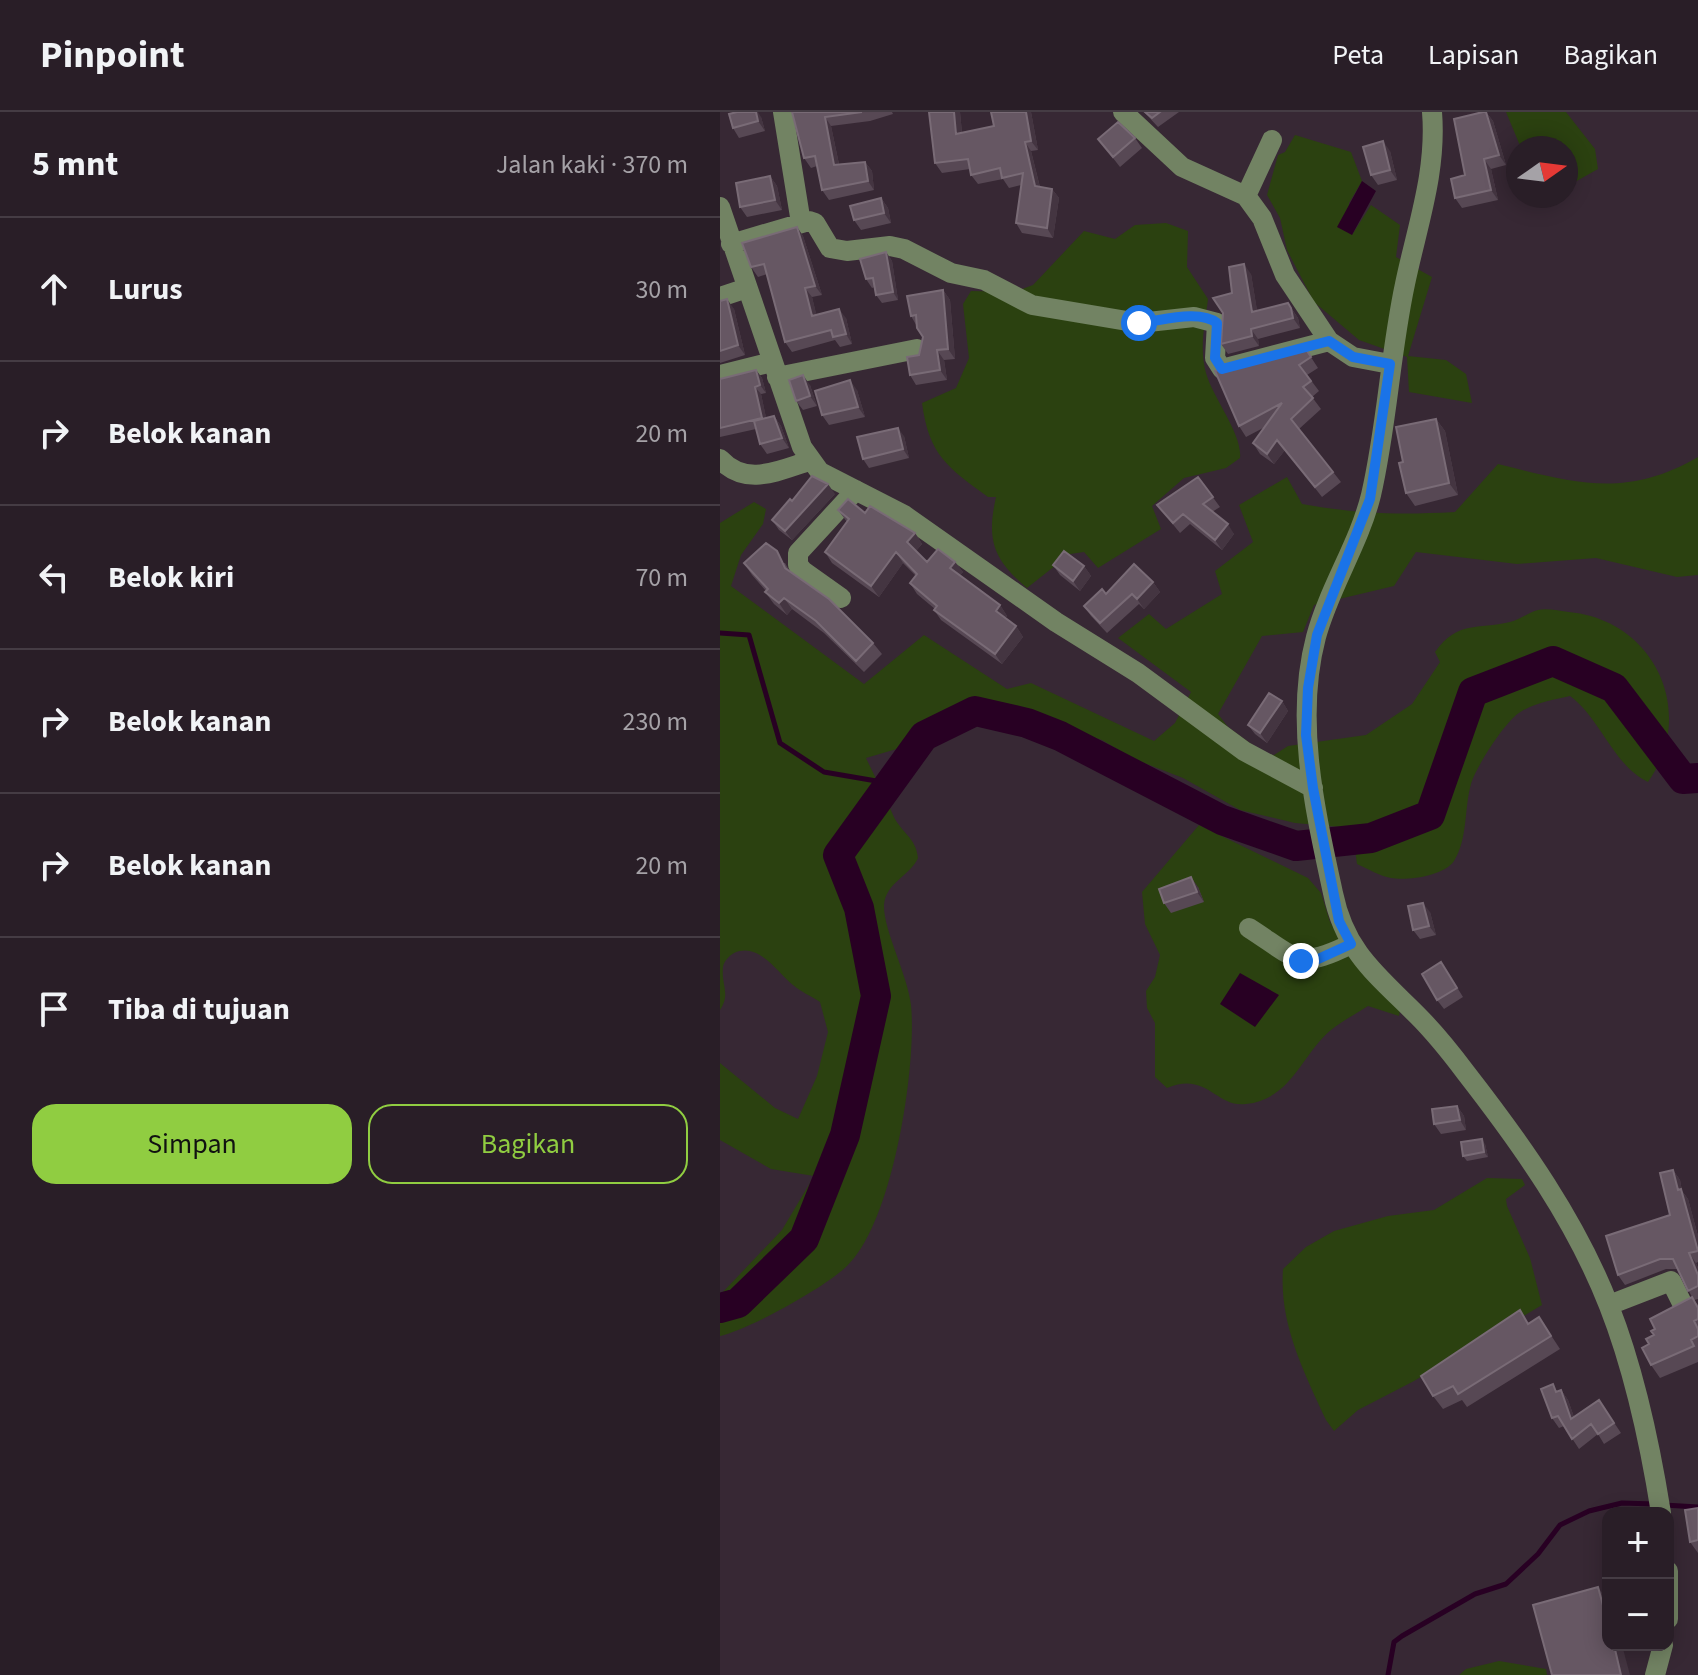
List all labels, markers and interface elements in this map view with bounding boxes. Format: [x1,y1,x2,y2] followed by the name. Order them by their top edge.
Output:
[40,28,185,82] text: Pinpoint
[1332,35,1384,75] text: Peta
[1428,35,1519,75] text: Lapisan
[1563,35,1658,75] text: Bagikan
[1506,136,1578,208] north arrow
[32,140,118,189] text: 5 mnt
[496,146,688,183] text: Jalan kaki · 370 m
[32,267,76,311] icon: ahead
[108,268,183,311] text: Lurus
[635,271,688,308] text: 30 m
[1121,305,1157,341] route start
[32,411,76,455] icon: right
[108,412,271,455] text: Belok kanan
[635,415,688,452] text: 20 m
[32,555,76,599] icon: left
[108,556,234,599] text: Belok kiri
[635,559,688,596] text: 70 m
[32,699,76,743] icon: right
[108,700,271,743] text: Belok kanan
[622,703,688,740] text: 230 m
[32,843,76,887] icon: right
[108,844,271,887] text: Belok kanan
[635,847,688,884] text: 20 m
[1283,943,1319,979] route end
[32,987,76,1031] icon: arrive
[108,988,290,1031] text: Tiba di tujuan
[32,1104,352,1184] button: Simpan
[368,1104,688,1184] button: Bagikan
[1602,1507,1674,1651] map controls
[1602,1507,1674,1579] button: +
[1602,1579,1674,1651] button: −

